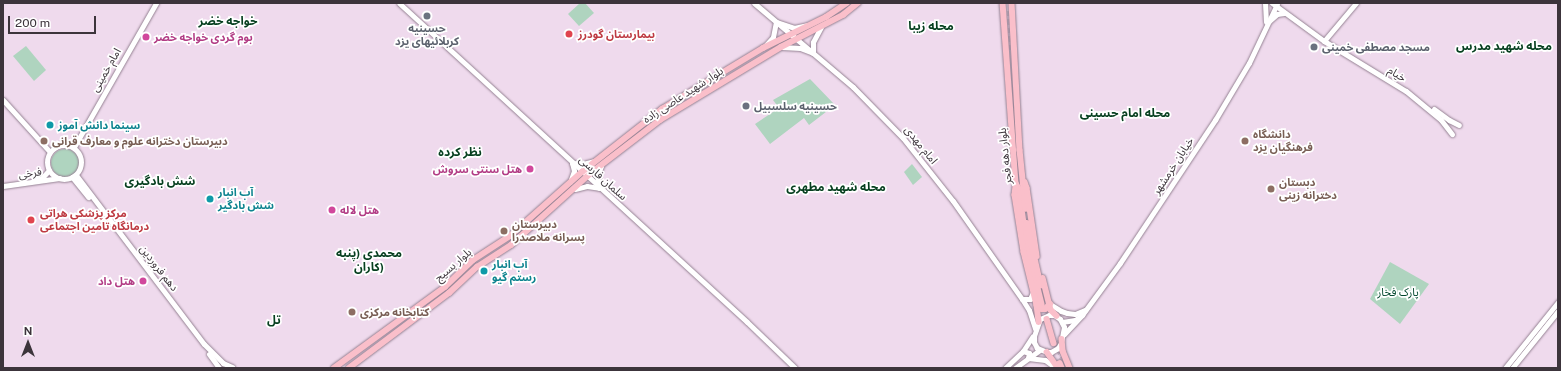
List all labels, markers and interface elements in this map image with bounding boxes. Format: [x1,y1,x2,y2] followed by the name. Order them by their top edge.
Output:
[10,8,98,34] scale bar
[422,11,432,21] marker: حسینیه کربلائیهای یزد
[198,15,258,29] district label: خواجه خضر
[15,16,50,30] text: 200 m
[908,20,954,34] district label: محله زیبا
[395,22,459,48] place label: حسینیه کربلائیهای یزد
[578,27,655,41] place label: بیمارستان گودرز
[563,28,575,40] marker: بیمارستان گودرز
[154,30,253,44] place label: بوم گردی خواجه خضر
[141,32,151,42] marker: بوم گردی خواجه خضر
[1322,40,1430,54] place label: مسجد مصطفی خمینی
[1456,40,1552,54] district label: محله شهید مدرس
[1309,42,1319,52] marker: مسجد مصطفی خمینی
[88,46,124,94] street label: امام خمینی
[1385,63,1409,85] street label: خیام
[640,64,726,126] street label: بلوار شهید عاصی زاده
[754,99,837,113] place label: حسینیه سلسبیل
[741,101,751,111] marker: حسینیه سلسبیل
[1080,107,1170,121] district label: محله امام حسینی
[58,118,140,132] place label: سینما دانش آموز
[45,120,55,130] marker: سینما دانش آموز
[902,123,940,167] street label: امام مهدی
[995,127,1015,185] street label: بلوار دهه فجر
[1253,128,1313,154] place label: دانشگاه فرهنگیان یزد
[52,134,228,148] place label: دبیرستان دخترانه علوم و معارف قرانی
[1150,135,1196,197] street label: خیابان خرمشهر
[39,136,49,146] marker: دبیرستان دخترانه علوم و معارف قرانی
[1240,136,1250,146] marker: دانشگاه فرهنگیان یزد
[438,146,482,160] district label: نظر کرده
[576,153,630,203] street label: سلمان فارسی
[433,162,522,176] place label: هتل سنتی سروش
[525,164,535,174] marker: هتل سنتی سروش
[17,165,43,181] street label: فرخی
[125,175,195,189] district label: شش بادگیری
[1279,176,1337,202] place label: دبستان دخترانه زینی
[786,181,886,195] district label: محله شهید مطهری
[1266,184,1276,194] marker: دبستان دخترانه زینی
[218,186,274,212] place label: آب انبار شش بادگیر
[205,194,215,204] marker: آب انبار شش بادگیر
[340,203,379,217] place label: هتل لاله
[327,205,337,215] marker: هتل لاله
[40,207,149,233] place label: مرکز پزشکی هراتی درمانگاه تامین اجتماعی
[25,214,37,226] marker: مرکز پزشکی هراتی درمانگاه تامین اجتماعی
[512,218,585,244] place label: دبیرستان پسرانه ملاصدرا
[499,226,509,236] marker: دبیرستان پسرانه ملاصدرا
[137,242,181,294] street label: دهم فروردین
[432,245,474,285] street label: بلوار بسیج
[336,247,402,275] district label: محمدی (پنبه کاران)
[492,258,536,284] place label: آب انبار رستم گیو
[479,266,489,276] marker: آب انبار رستم گیو
[98,274,135,288] place label: هتل داد
[138,276,148,286] marker: هتل داد
[1377,285,1419,299] park label: پارک فخار
[360,305,429,319] place label: کتابخانه مرکزی
[347,307,357,317] marker: کتابخانه مرکزی
[267,314,281,328] district label: تل
[8,323,48,363] north arrow
[24,325,32,337] text: N

